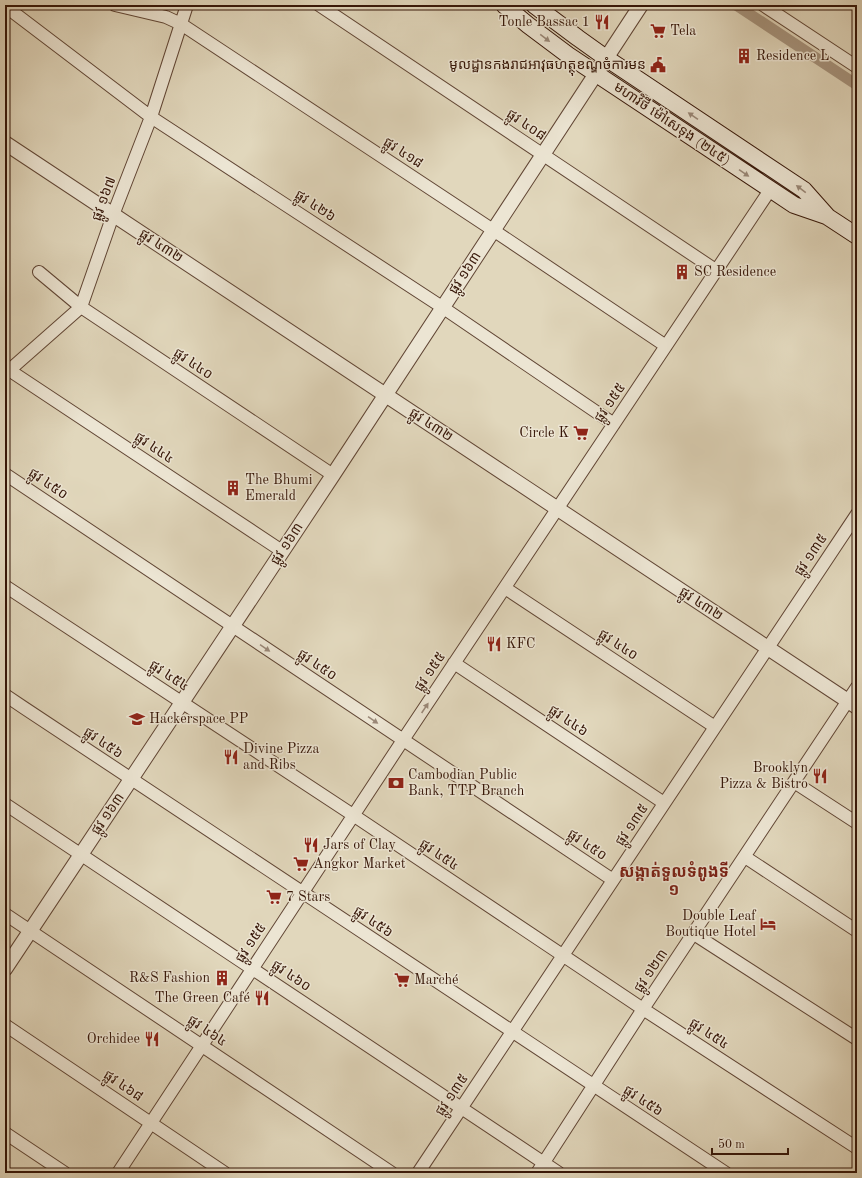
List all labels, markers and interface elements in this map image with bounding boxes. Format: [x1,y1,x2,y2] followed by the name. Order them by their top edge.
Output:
[593,13,611,31] restaurant icon: Tonle Bassac 1
[499,15,590,29] place label: Tonle Bassac 1
[649,22,667,40] supermarket icon: Tela
[670,24,696,38] place label: Tela
[540,34,550,42] one-way arrow
[735,47,753,65] building icon: Residence L
[756,49,829,63] place label: Residence L
[649,56,667,74] public building icon: មូលដ្ឋានកងរាជអាវុធហត្ថុខណ្ឌចំការមន
[449,57,646,76] place label: មូលដ្ឋានកងរាជអាវុធហត្ថុខណ្ឌចំការមន
[611,78,734,168] street label: មហាវិថី ម៉ៅសេទុង (២៤៥)
[502,107,548,147] street label: ផ្លូវ ៤០៨
[688,112,698,120] one-way arrow
[378,135,425,174] street label: ផ្លូវ ៤១៨
[739,169,750,177] one-way arrow
[90,175,122,224] street label: ផ្លូវ ១៦៧
[795,185,806,193] one-way arrow
[290,188,338,228] street label: ផ្លូវ ៤២៦
[134,227,185,269] street label: ផ្លូវ ៤៣២
[446,249,487,299] street label: ផ្លូវ ១៦៣
[673,263,691,281] building icon: SC Residence
[694,265,776,279] place label: SC Residence
[169,346,215,386] street label: ផ្លូវ ៤៤០
[592,381,632,427] street label: ផ្លូវ ១៥៥
[404,406,455,448] street label: ផ្លូវ ៤៣២
[572,424,590,442] supermarket icon: Circle K
[519,426,569,440] place label: Circle K
[130,430,176,470] street label: ផ្លូវ ៤៤៤
[24,466,70,506] street label: ផ្លូវ ៤៥០
[245,473,313,503] place label: The Bhumi Emerald
[224,479,242,497] building icon: The Bhumi Emerald
[268,520,309,570] street label: ផ្លូវ ១៦៣
[792,532,833,581] street label: ផ្លូវ ១៣៥
[674,585,725,627] street label: ផ្លូវ ៤៣២
[593,627,640,666] street label: ផ្លូវ ៤៤០
[485,635,503,653] restaurant icon: KFC
[506,637,535,651] place label: KFC
[260,644,270,652] one-way arrow
[293,647,339,687] street label: ផ្លូវ ៤៥០
[412,650,452,696] street label: ផ្លូវ ១៥៥
[144,658,191,697] street label: ផ្លូវ ៤៥៤
[421,702,428,713] one-way arrow
[544,703,590,743] street label: ផ្លូវ ៤៤៦
[128,710,146,728] school or university icon: Hackerspace PP
[149,712,248,726] place label: Hackerspace PP
[368,716,378,724] one-way arrow
[79,725,125,765] street label: ផ្លូវ ៤៥៦
[243,742,319,772] place label: Divine Pizza and Ribs
[222,748,240,766] restaurant icon: Divine Pizza and Ribs
[720,761,808,791] place label: Brooklyn Pizza & Bistro
[811,767,829,785] restaurant icon: Brooklyn Pizza & Bistro
[408,768,525,798] place label: Cambodian Public Bank, TTP Branch
[387,774,405,792] bank icon: Cambodian Public Bank, TTP Branch
[89,791,130,840] street label: ផ្លូវ ១៦៣
[613,802,654,851] street label: ផ្លូវ ១៣៥
[563,827,609,867] street label: ផ្លូវ ៤៥០
[302,836,320,854] restaurant icon: Jars of Clay
[415,837,461,877] street label: ផ្លូវ ៤៥៤
[323,838,397,852] place label: Jars of Clay
[292,855,310,873] supermarket icon: Angkor Market
[313,857,406,871] place label: Angkor Market
[619,860,729,899] district label: សង្កាត់ទួលទំពូងទី ១
[265,888,283,906] supermarket icon: 7 Stars
[286,890,330,904] place label: 7 Stars
[349,904,395,944] street label: ផ្លូវ ៤៥៦
[665,909,757,939] place label: Double Leaf Boutique Hotel
[759,915,777,933] hotel icon: Double Leaf Boutique Hotel
[233,921,272,968] street label: ផ្លូវ ១៥៥
[632,947,674,997] street label: ផ្លូវ ១២៣
[267,958,313,998] street label: ផ្លូវ ៤៦០
[213,969,231,987] building icon: R&S Fashion
[129,971,210,985] place label: R&S Fashion
[393,971,411,989] supermarket icon: Marché
[414,973,459,987] place label: Marché
[253,989,271,1007] restaurant icon: The Green Café
[154,991,250,1005] place label: The Green Café
[183,1013,229,1053] street label: ផ្លូវ ៤៦៤
[684,1016,731,1055] street label: ផ្លូវ ៤៥៤
[143,1030,161,1048] restaurant icon: Orchidee
[87,1032,140,1046] place label: Orchidee
[99,1068,145,1108] street label: ផ្លូវ ៤៦៨
[433,1072,474,1121] street label: ផ្លូវ ១៣៥
[618,1083,665,1122] street label: ផ្លូវ ៤៥៦
[712,1130,788,1156] scale bar
[718,1138,745,1151] text: 50 m

